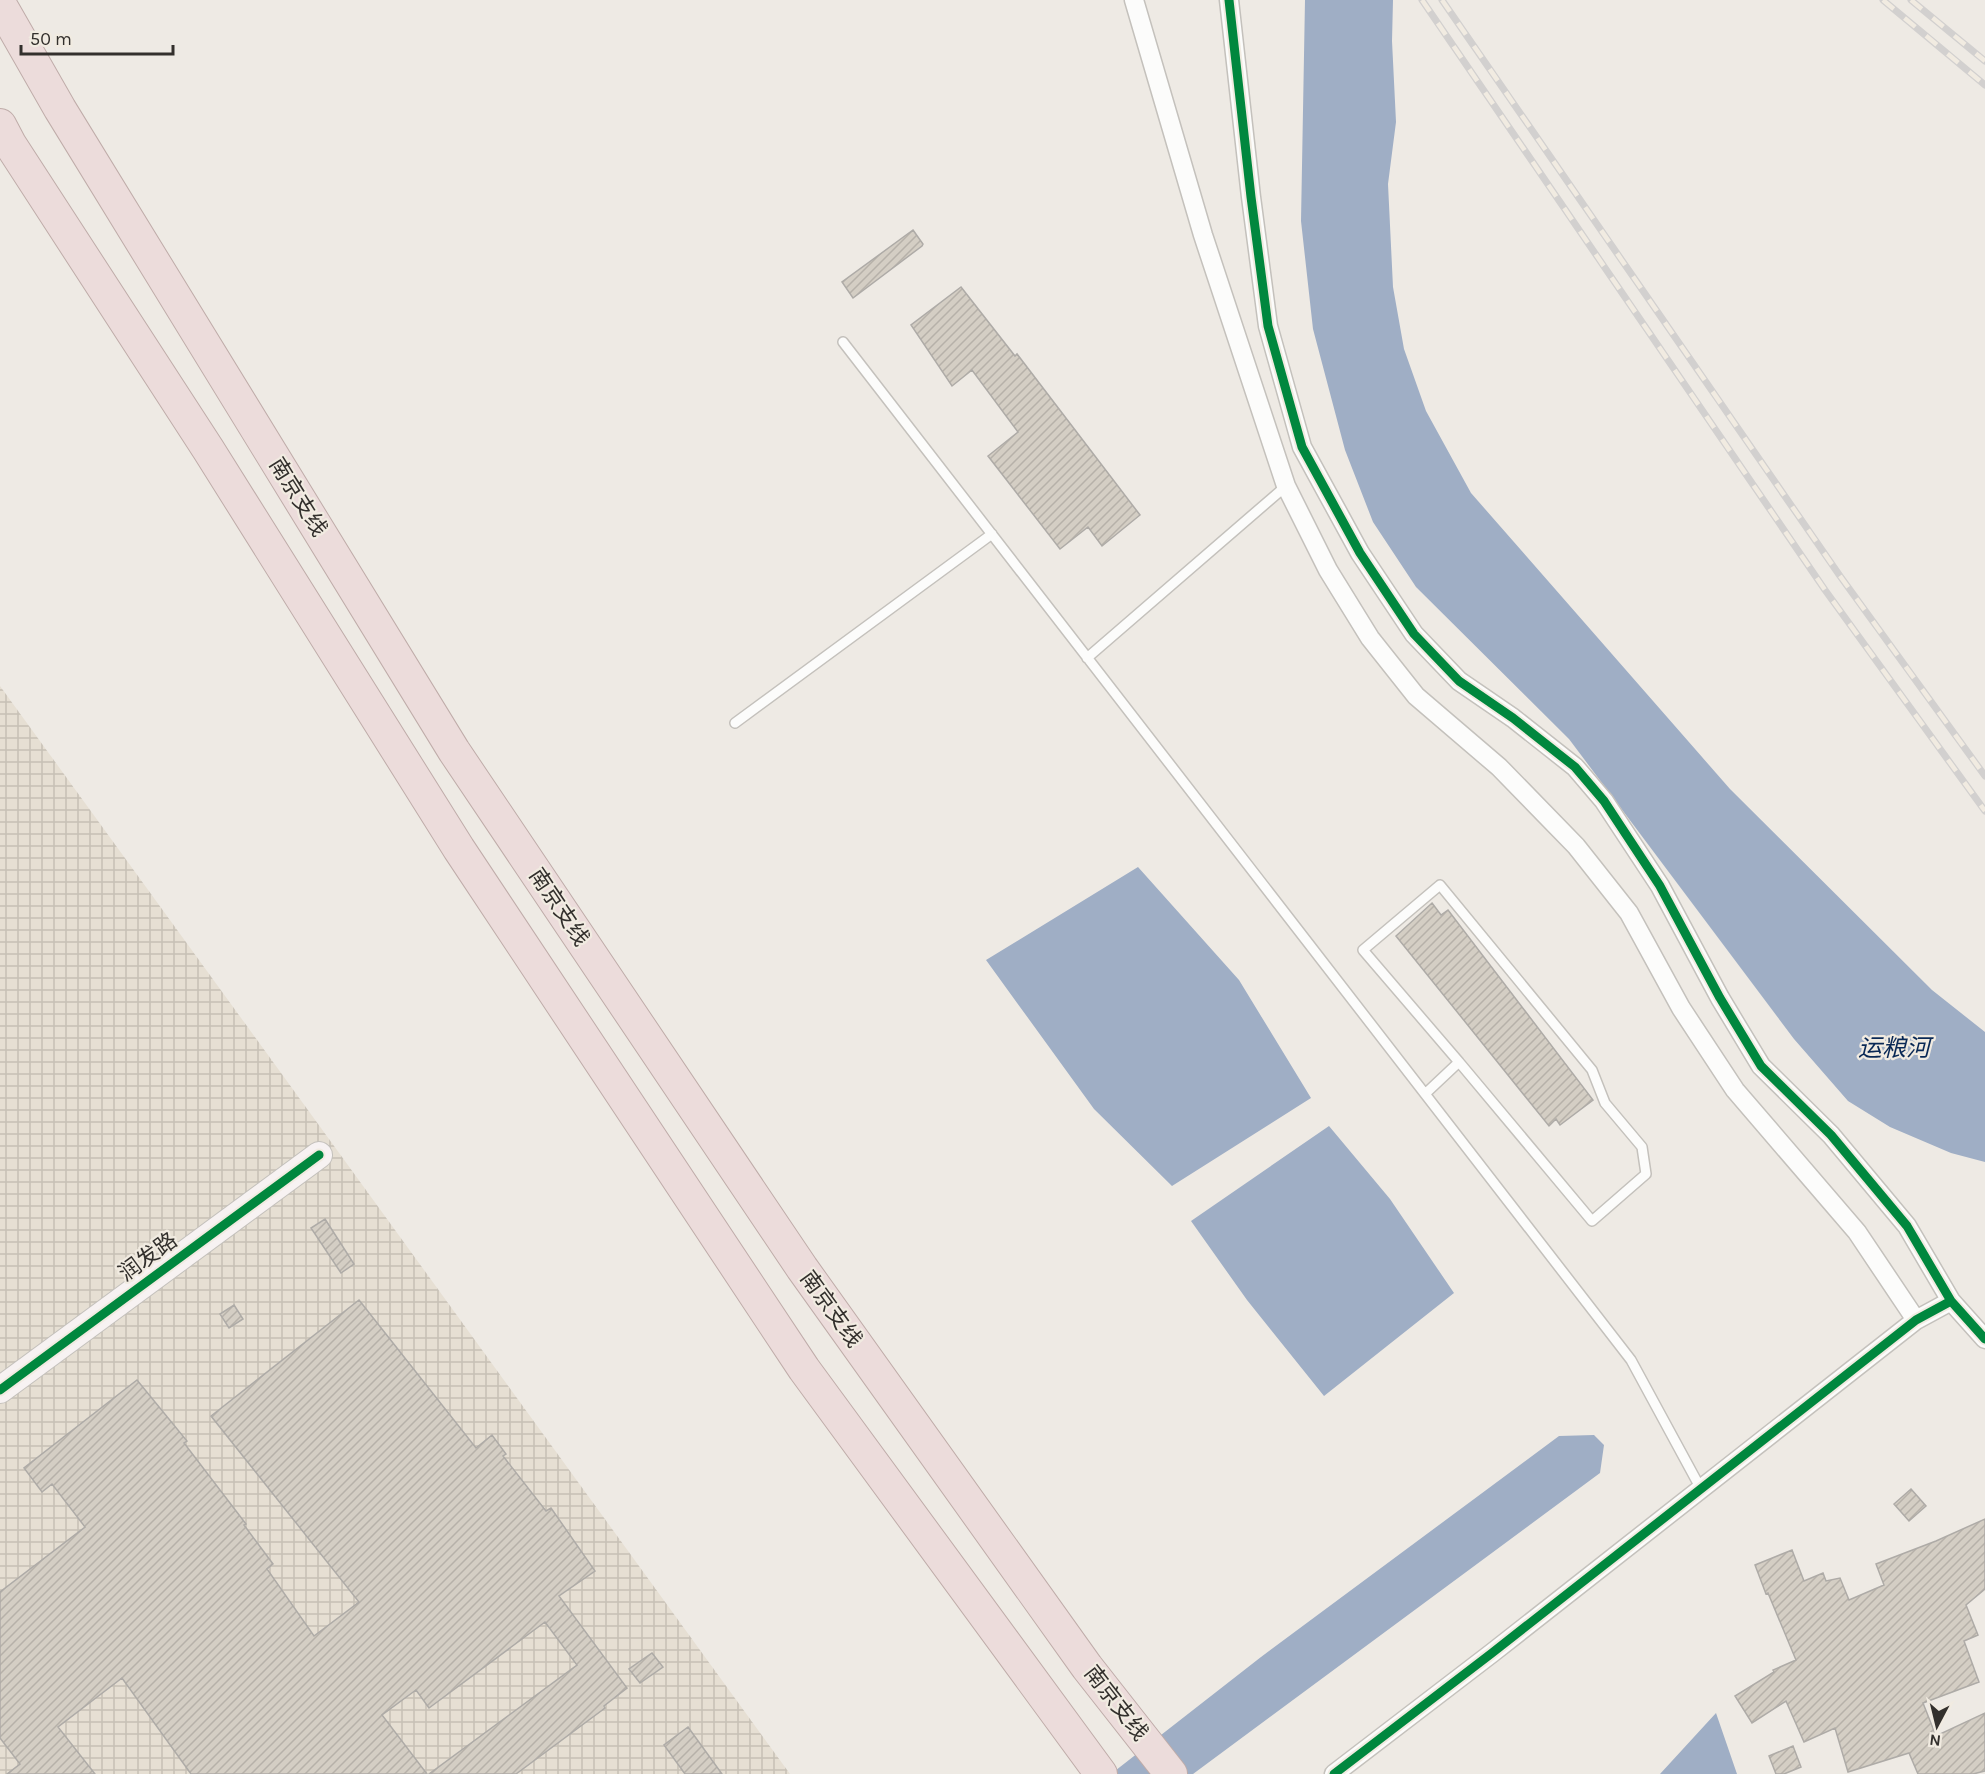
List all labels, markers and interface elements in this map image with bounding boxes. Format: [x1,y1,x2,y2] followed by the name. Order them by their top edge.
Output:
[21,18,172,56] scale bar
[30,28,72,50] text: 50 m
[264,453,332,541] street label: 南京支线
[524,863,594,951] street label: 南京支线
[1858,1034,1934,1062] water label: 运粮河
[114,1227,182,1287] street label: 润发路
[795,1266,867,1352] street label: 南京支线
[1079,1660,1153,1746] street label: 南京支线
[1907,1696,1967,1756] north arrow
[1928,1730,1942,1751] text: N

